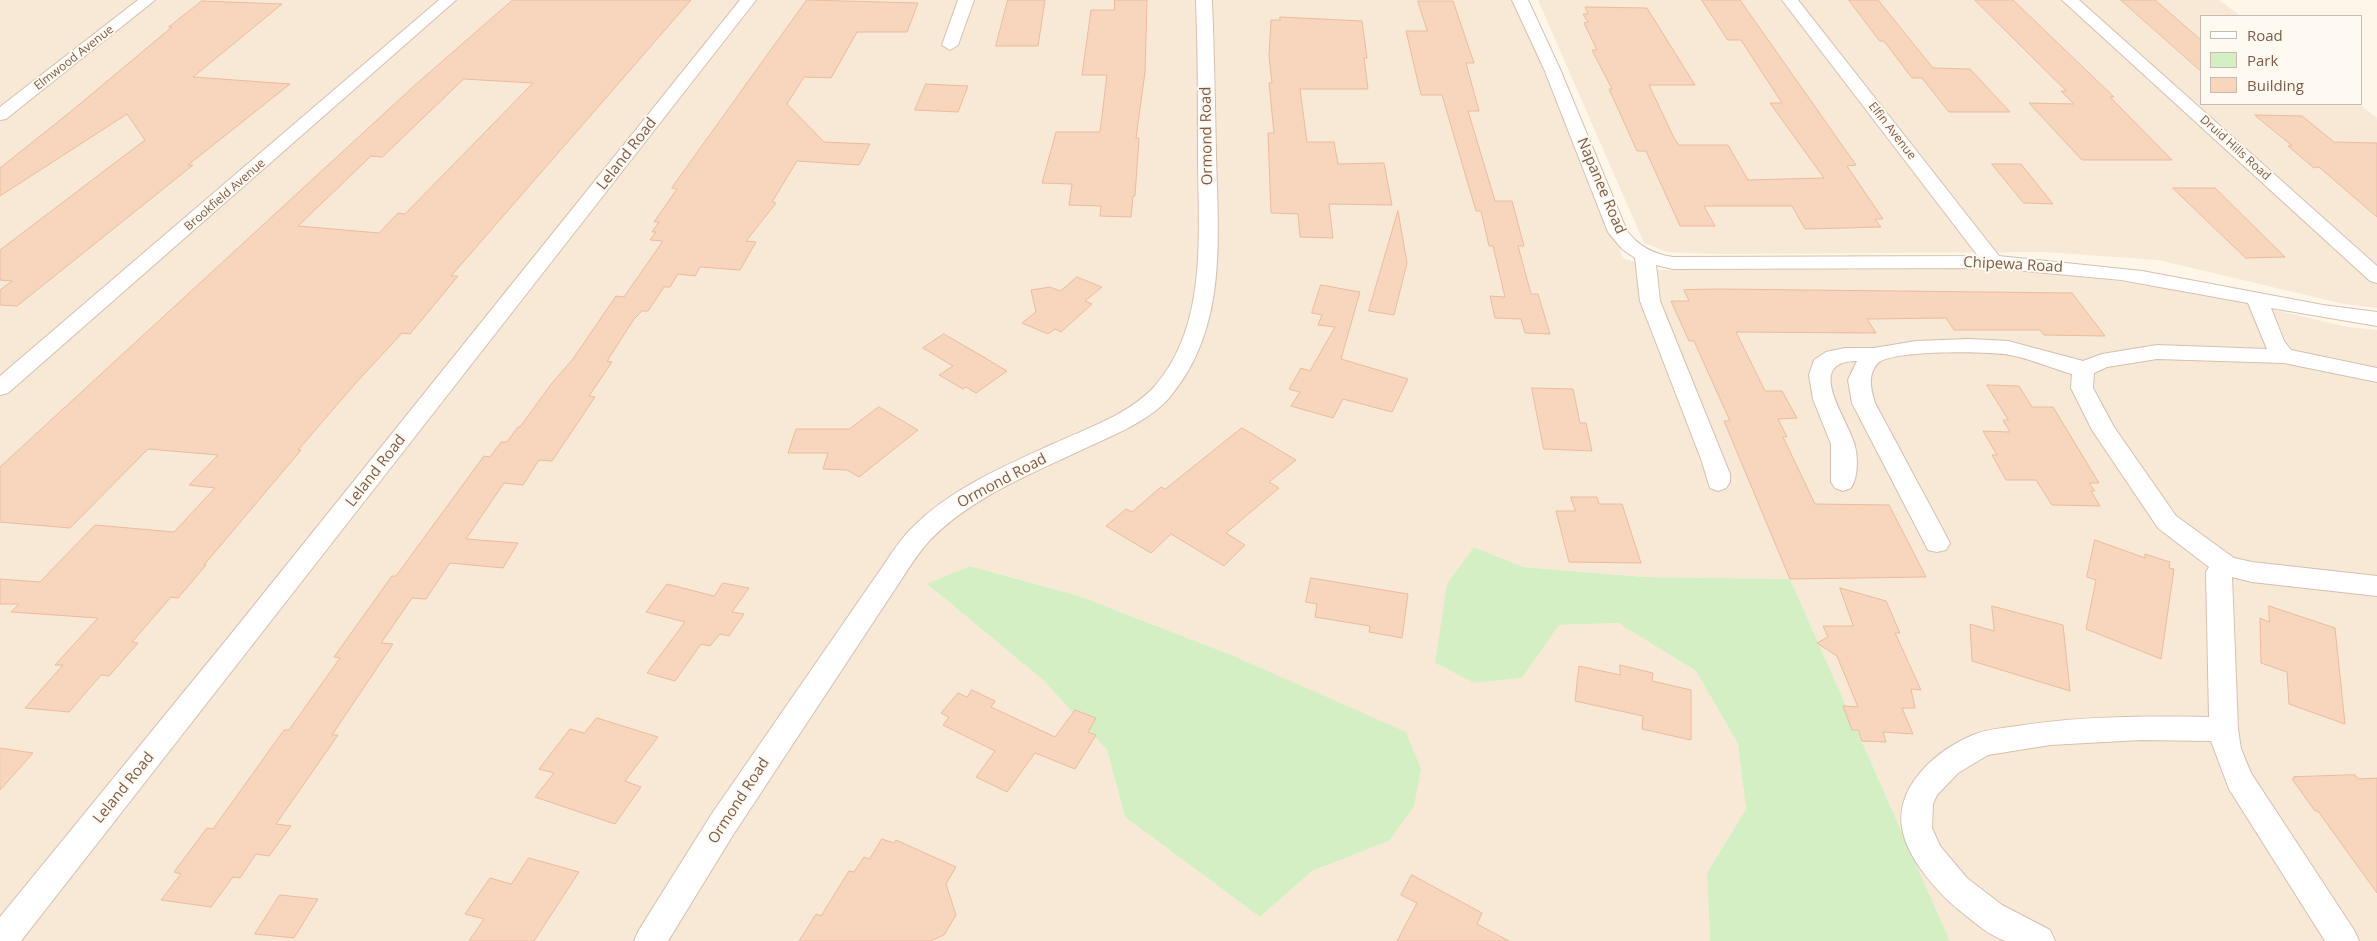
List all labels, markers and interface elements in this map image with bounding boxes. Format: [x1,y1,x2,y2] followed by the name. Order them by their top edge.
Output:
[2200,15,2362,105] legend
[31,23,117,93] street label: Elmwood Avenue
[2247,25,2283,45] text: Road
[2247,50,2278,70] text: Park
[2247,75,2304,95] text: Building
[1197,86,1217,186] street label: Ormond Road
[1865,99,1919,163] street label: Elfin Avenue
[2197,113,2273,183] street label: Druid Hills Road
[593,114,661,194] street label: Leland Road
[1573,135,1629,237] street label: Napanee Road
[182,156,268,234] street label: Brookfield Avenue
[1963,253,2063,277] street label: Chipewa Road
[342,431,410,511] street label: Leland Road
[954,450,1050,512] street label: Ormond Road
[90,749,158,827] street label: Leland Road
[705,755,773,847] street label: Ormond Road

